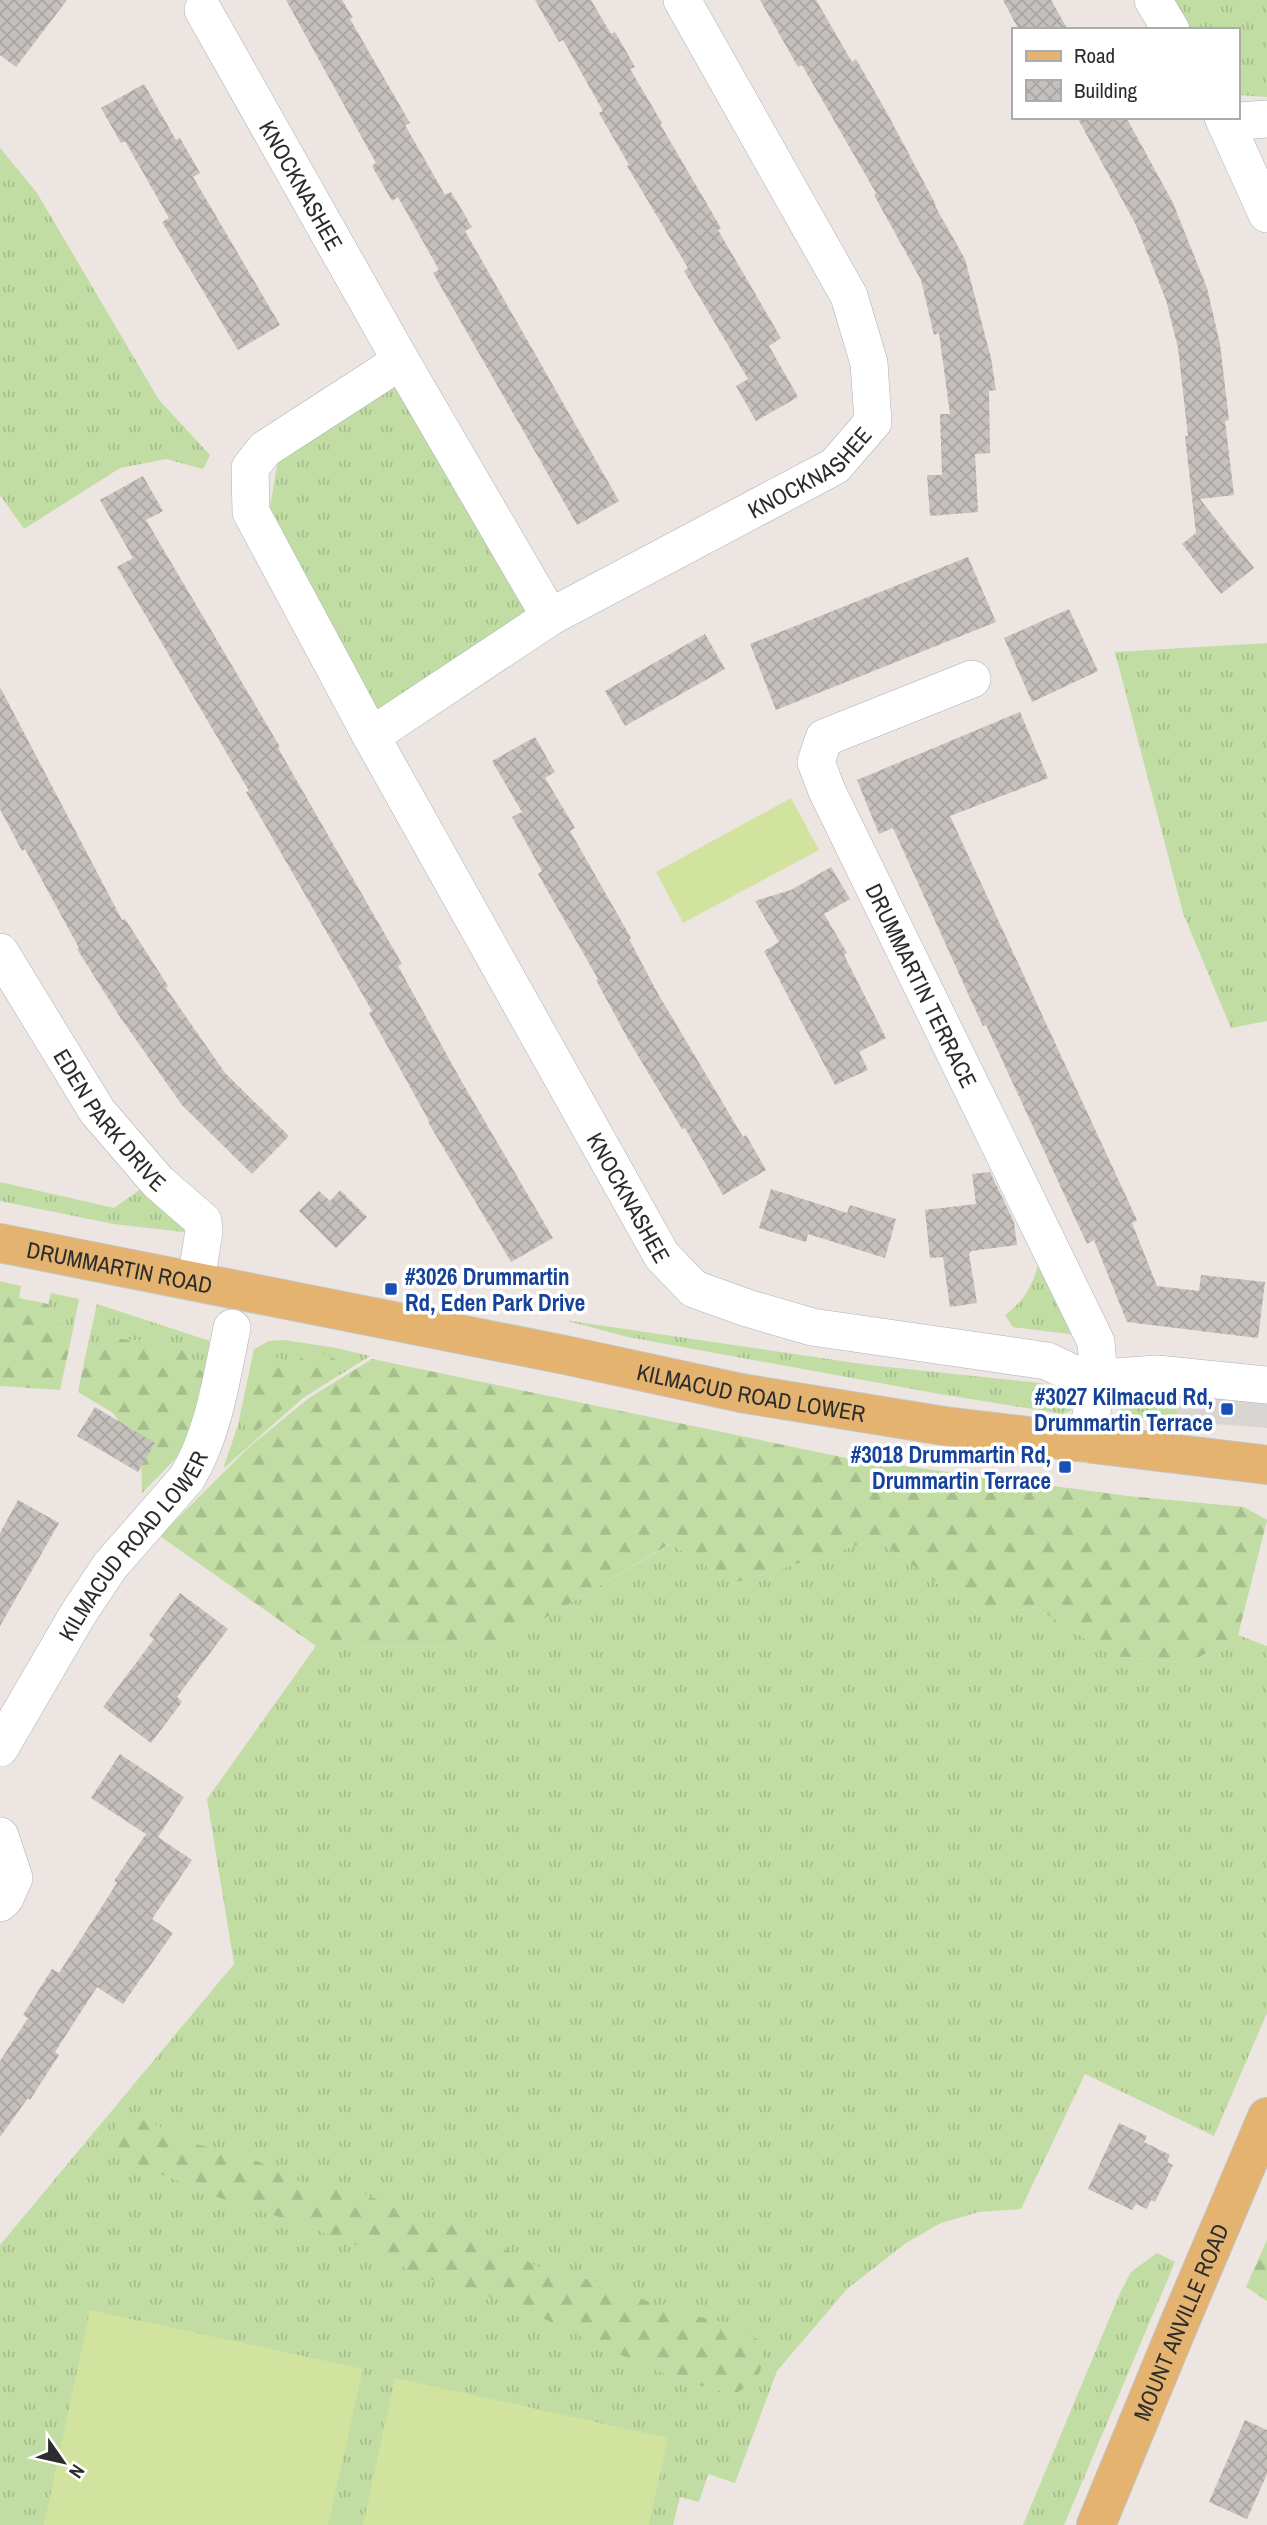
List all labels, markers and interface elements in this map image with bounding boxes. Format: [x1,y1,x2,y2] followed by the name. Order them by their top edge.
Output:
[1012,28,1239,119] legend
[1074,41,1115,70] text: Road
[1074,76,1138,105] text: Building
[253,114,351,256] street label: KNOCKNASHEE
[742,420,878,525] street label: KNOCKNASHEE
[859,878,985,1093] street label: DRUMMARTIN TERRACE
[47,1043,173,1198] street label: EDEN PARK DRIVE
[580,1127,678,1268] street label: KNOCKNASHEE
[24,1233,215,1300] street label: DRUMMARTIN ROAD
[405,1261,585,1318] place label: #3026 Drummartin Rd, Eden Park Drive
[383,1281,399,1297] marker: #3026 Drummartin Rd, Eden Park Drive
[634,1355,868,1429] street label: KILMACUD ROAD LOWER
[1034,1381,1213,1438] place label: #3027 Kilmacud Rd, Drummartin Terrace
[1219,1401,1235,1417] marker: #3027 Kilmacud Rd, Drummartin Terrace
[851,1439,1051,1496] place label: #3018 Drummartin Rd, Drummartin Terrace
[51,1445,215,1646] street label: KILMACUD ROAD LOWER
[1057,1459,1073,1475] marker: #3018 Drummartin Rd, Drummartin Terrace
[1125,2219,1235,2425] street label: MOUNT ANVILLE ROAD
[28,2427,98,2497] north arrow
[63,2460,91,2483] text: N

